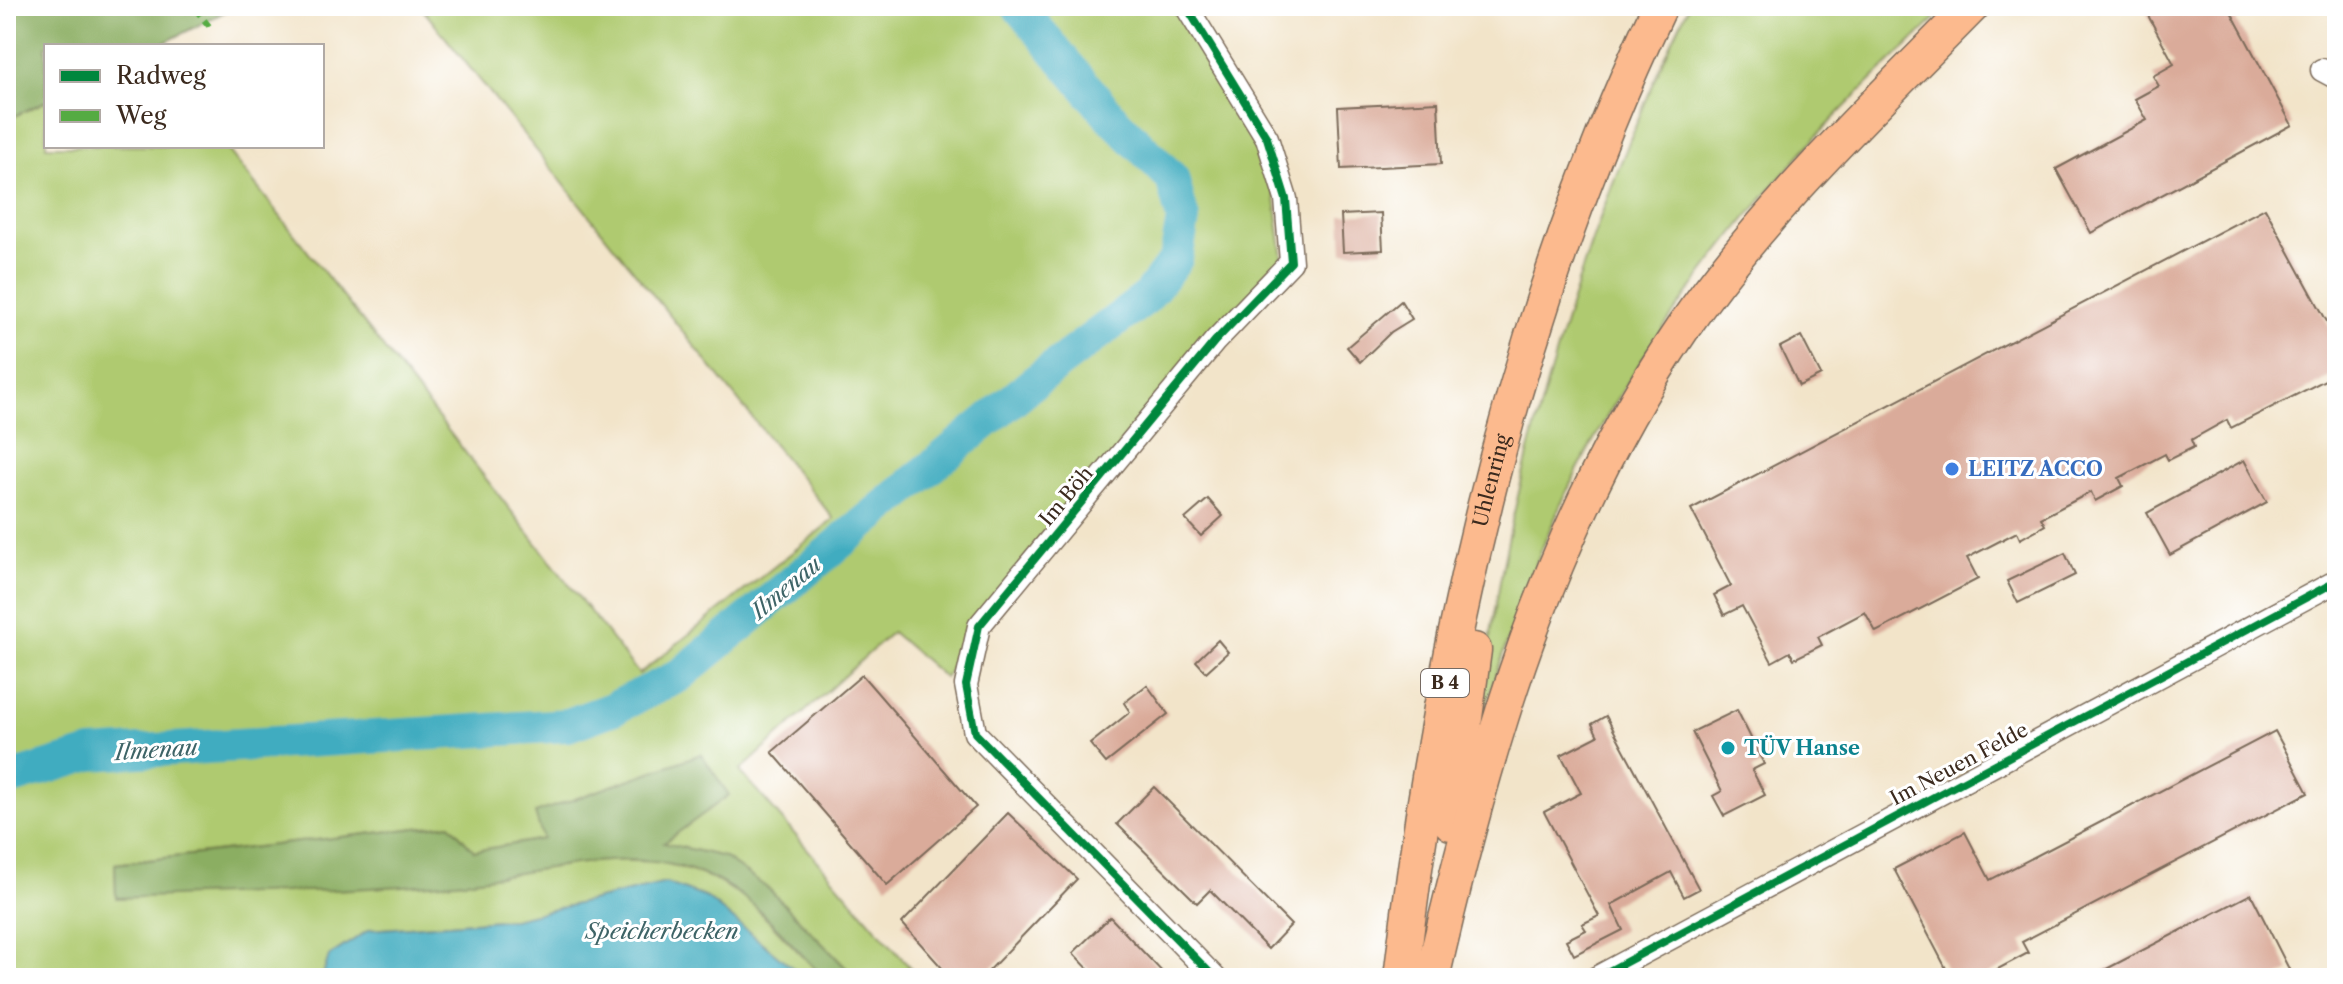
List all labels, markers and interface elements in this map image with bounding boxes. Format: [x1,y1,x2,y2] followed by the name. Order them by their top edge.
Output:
[44,44,324,148] legend
[116,61,206,90] text: Radweg
[115,101,167,130] text: Weg
[1468,431,1515,530] street label: Uhlenring
[1968,457,2103,481] place label: LEITZ ACCO
[1943,460,1961,478] marker: LEITZ ACCO
[1034,461,1098,531] street label: Im Böh
[744,550,827,626] water label: Ilmenau
[1421,669,1469,697] road number: B 4
[1886,718,2032,810] street label: Im Neuen Felde
[112,734,199,766] water label: Ilmenau
[1744,735,1860,760] place label: TÜV Hanse
[1719,739,1737,757] marker: TÜV Hanse
[583,918,739,945] water label: Speicherbecken

